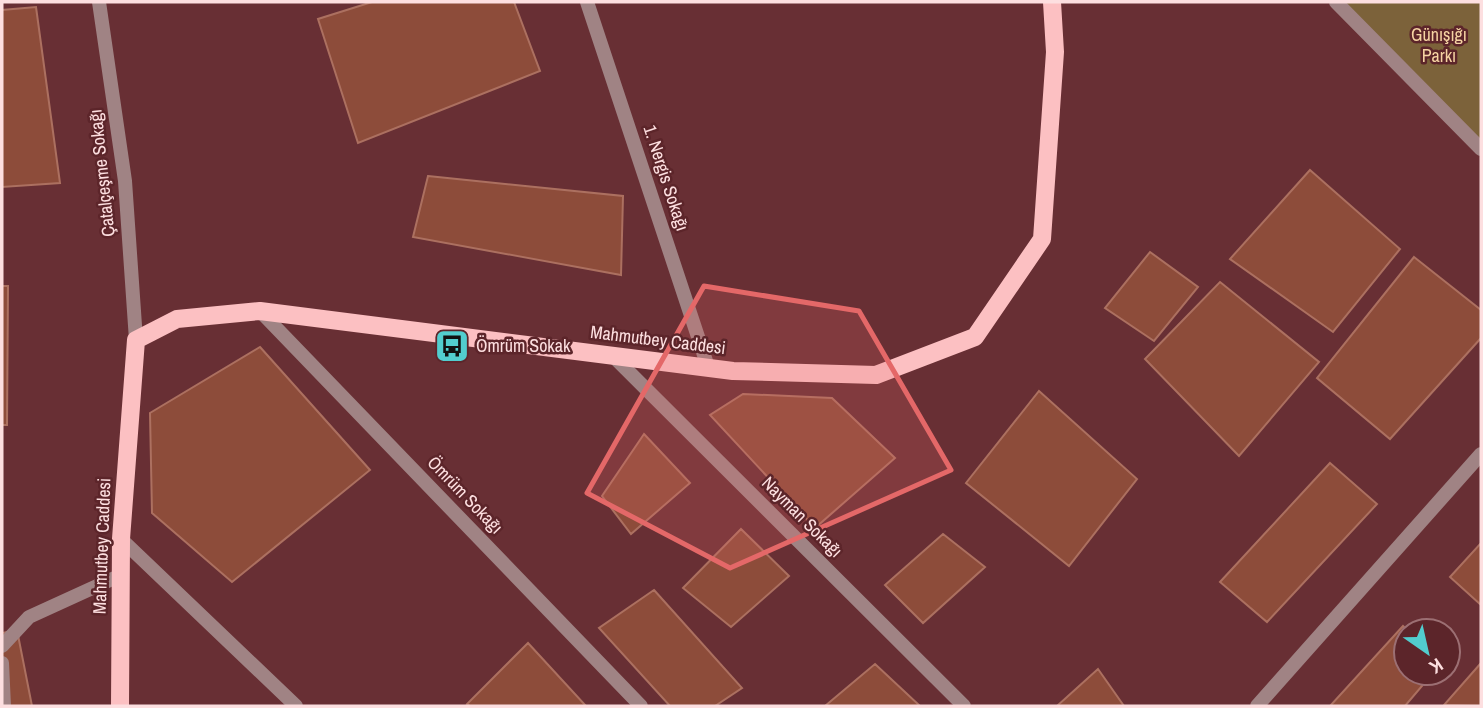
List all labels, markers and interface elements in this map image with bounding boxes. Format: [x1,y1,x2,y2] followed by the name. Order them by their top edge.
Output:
[1411,22,1467,68] park label: Günışığı Parkı
[82,108,121,238] street label: Çatalçeşme Sokağı
[638,122,695,234] street label: 1. Nergis Sokağı
[589,319,727,360] street label: Mahmutbey Caddesi
[433,327,471,365] bus stop icon: Ömrüm Sokak
[476,333,571,358] place label: Ömrüm Sokak
[422,450,509,539] street label: Ömrüm Sokağı
[756,471,848,563] street label: Nayman Sokağı
[87,477,116,614] street label: Mahmutbey Caddesi
[1392,617,1462,687] north arrow
[1424,652,1448,680] text: K

